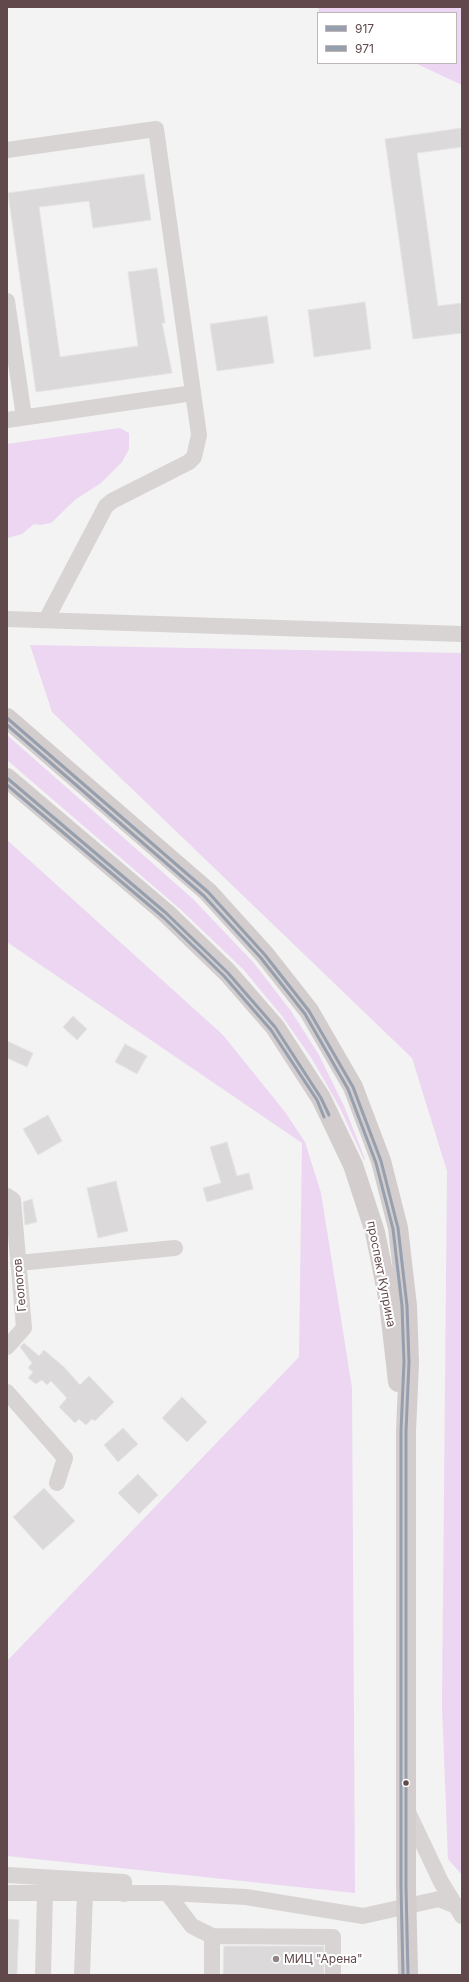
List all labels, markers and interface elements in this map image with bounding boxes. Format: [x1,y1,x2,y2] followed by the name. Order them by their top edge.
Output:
[317,12,457,64] legend
[355,21,374,36] text: 917
[355,41,374,56] text: 971
[364,1220,398,1328] street label: проспект Куприна
[11,1258,29,1312] street label: Геологов
[401,1778,411,1788] unlabelled marker
[284,1952,363,1966] place label: МИЦ "Арена"
[271,1954,281,1964] marker: МИЦ "Арена"

